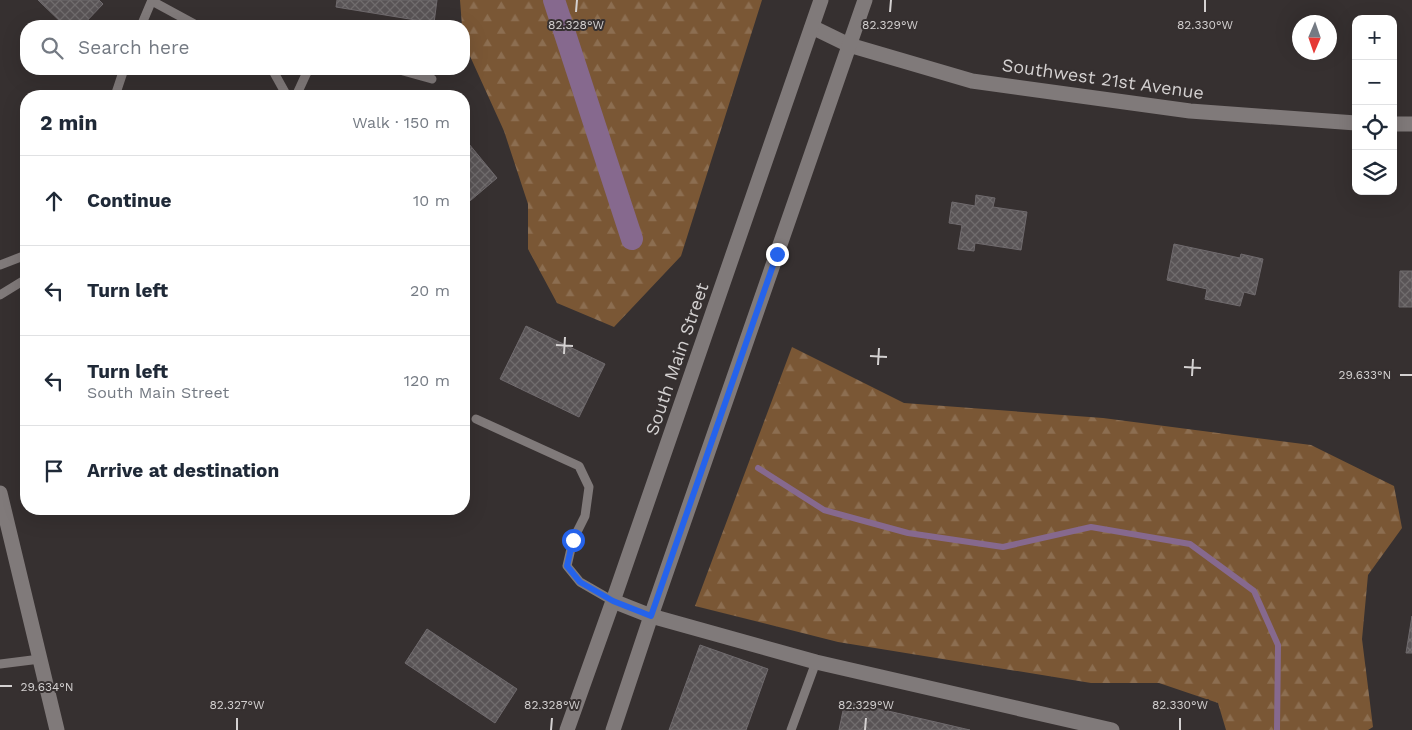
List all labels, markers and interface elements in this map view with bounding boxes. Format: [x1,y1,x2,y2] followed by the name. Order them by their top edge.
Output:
[1292,15,1337,60] north arrow
[1352,15,1397,195] map controls
[1352,15,1397,60] button: +
[548,18,604,32] text: 82.328°W
[862,18,918,32] text: 82.329°W
[1177,18,1234,32] text: 82.330°W
[20,20,470,75] search box
[38,34,66,62] icon: search
[78,36,189,59] text: Search here
[1001,54,1205,103] street label: Southwest 21st Avenue
[1352,60,1397,105] button: −
[1352,105,1397,150] button: locate
[40,110,97,135] text: 2 min
[352,113,450,132] text: Walk · 150 m
[1352,150,1397,195] button: layers
[40,187,68,215] icon: ahead
[87,189,171,212] text: Continue
[413,191,450,210] text: 10 m
[766,243,789,266] route end
[40,277,68,305] icon: left
[87,279,168,302] text: Turn left
[641,279,713,438] street label: South Main Street
[410,281,450,300] text: 20 m
[87,360,168,383] text: Turn left
[40,367,68,395] icon: left
[1339,368,1391,382] text: 29.633°N
[404,371,450,390] text: 120 m
[87,383,229,402] text: South Main Street
[40,457,68,485] icon: arrive
[87,459,279,482] text: Arrive at destination
[562,529,585,552] route start
[20,680,74,694] text: 29.634°N
[209,698,265,712] text: 82.327°W
[524,698,580,712] text: 82.328°W
[838,698,894,712] text: 82.329°W
[1152,698,1209,712] text: 82.330°W

